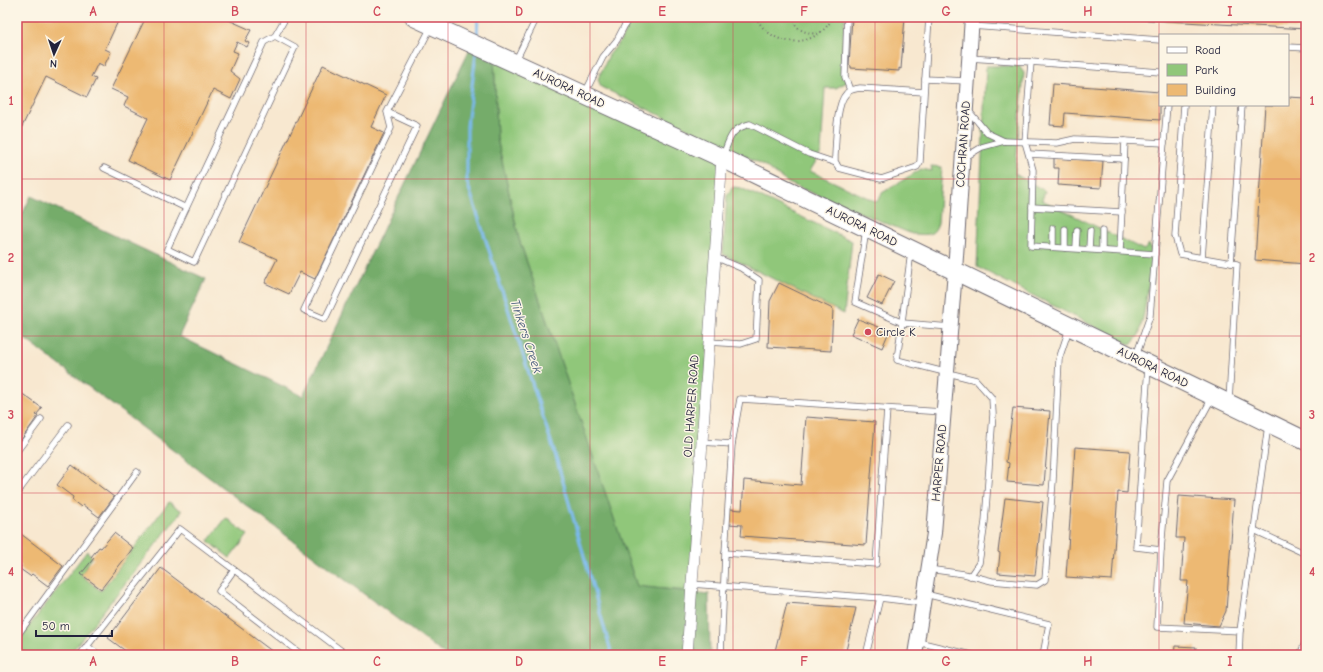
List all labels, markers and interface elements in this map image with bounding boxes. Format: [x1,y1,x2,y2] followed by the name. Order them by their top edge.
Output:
[89,4,97,19] text: A
[231,4,239,19] text: B
[373,4,381,19] text: C
[515,4,523,19] text: D
[658,4,666,19] text: E
[800,4,808,19] text: F
[941,4,951,19] text: G
[1083,4,1093,19] text: H
[1227,4,1233,19] text: I
[34,34,74,74] north arrow
[1159,34,1289,106] legend
[1195,43,1221,57] text: Road
[50,57,57,70] text: N
[1195,63,1218,77] text: Park
[531,65,607,111] street label: AURORA ROAD
[1195,83,1236,97] text: Building
[8,93,14,108] text: 1
[1309,93,1315,108] text: 1
[953,100,973,188] street label: COCHRAN ROAD
[824,203,900,249] street label: AURORA ROAD
[8,250,14,265] text: 2
[1309,250,1315,265] text: 2
[508,297,546,376] water label: Tinkers Creek
[876,325,916,339] place label: Circle K
[863,327,873,337] marker: Circle K
[1115,344,1191,390] street label: AURORA ROAD
[680,354,702,458] street label: OLD HARPER ROAD
[8,407,14,422] text: 3
[1309,407,1315,422] text: 3
[929,424,949,502] street label: HARPER ROAD
[8,564,14,579] text: 4
[1309,564,1315,579] text: 4
[36,612,112,638] scale bar
[42,619,70,633] text: 50 m
[89,654,97,669] text: A
[231,654,239,669] text: B
[373,654,381,669] text: C
[515,654,523,669] text: D
[658,654,666,669] text: E
[800,654,808,669] text: F
[941,654,951,669] text: G
[1083,654,1093,669] text: H
[1227,654,1233,669] text: I

